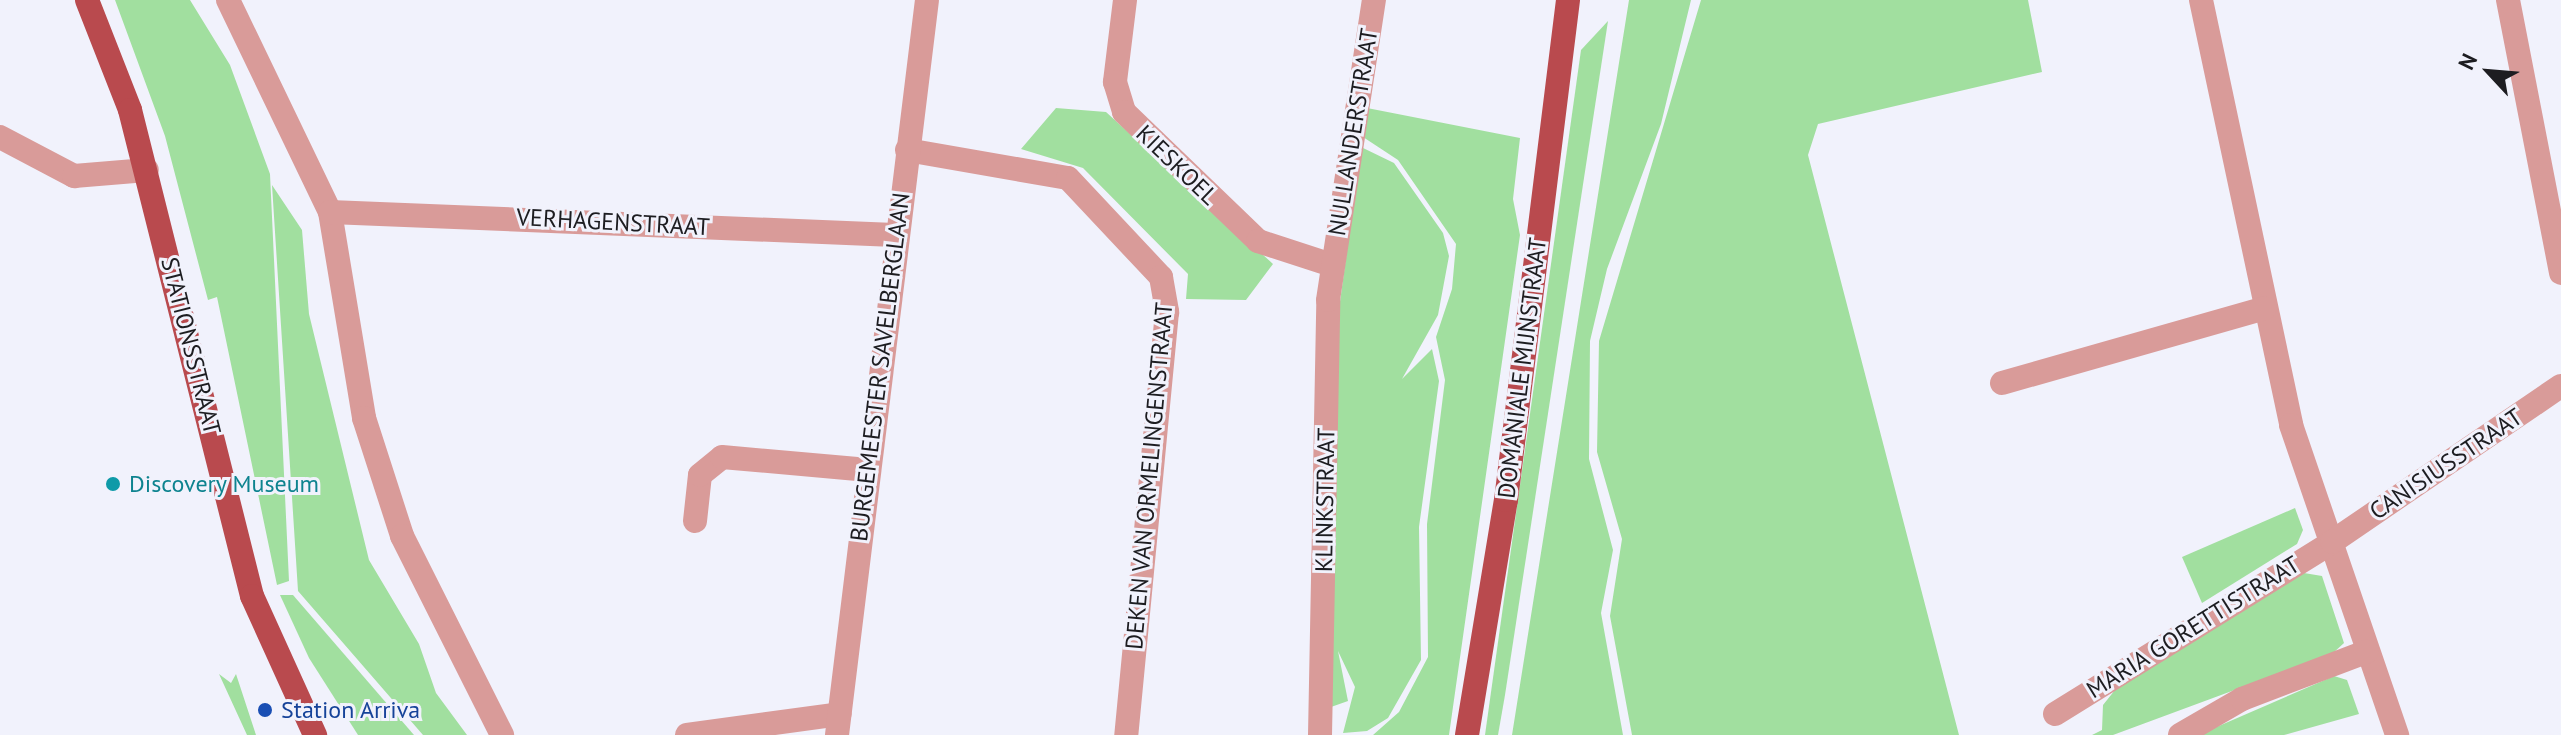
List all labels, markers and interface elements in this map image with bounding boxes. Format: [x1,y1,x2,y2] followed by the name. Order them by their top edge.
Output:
[1322,26,1384,238] street label: NULLANDERSTRAAT
[2449,32,2529,112] north arrow
[2452,49,2483,74] text: N
[1130,119,1224,211] street label: KIESKOEL
[844,191,916,543] street label: BURGEMEESTER SAVELBERGLAAN
[516,203,710,241] street label: VERHAGENSTRAAT
[1492,236,1552,500] street label: DOMANIALE MIJNSTRAAT
[155,254,227,438] street label: STATIONSSTRAAT
[1119,301,1179,651] street label: DEKEN VAN ORMELINGENSTRAAT
[2364,402,2528,526] street label: CANISIUSSTRAAT
[1309,428,1341,572] street label: KLINKSTRAAT
[129,470,320,498] place label: Discovery Museum
[104,475,122,493] marker: Discovery Museum
[2081,549,2305,705] street label: MARIA GORETTISTRAAT
[281,696,421,724] place label: Station Arriva
[256,701,274,719] marker: Station Arriva

